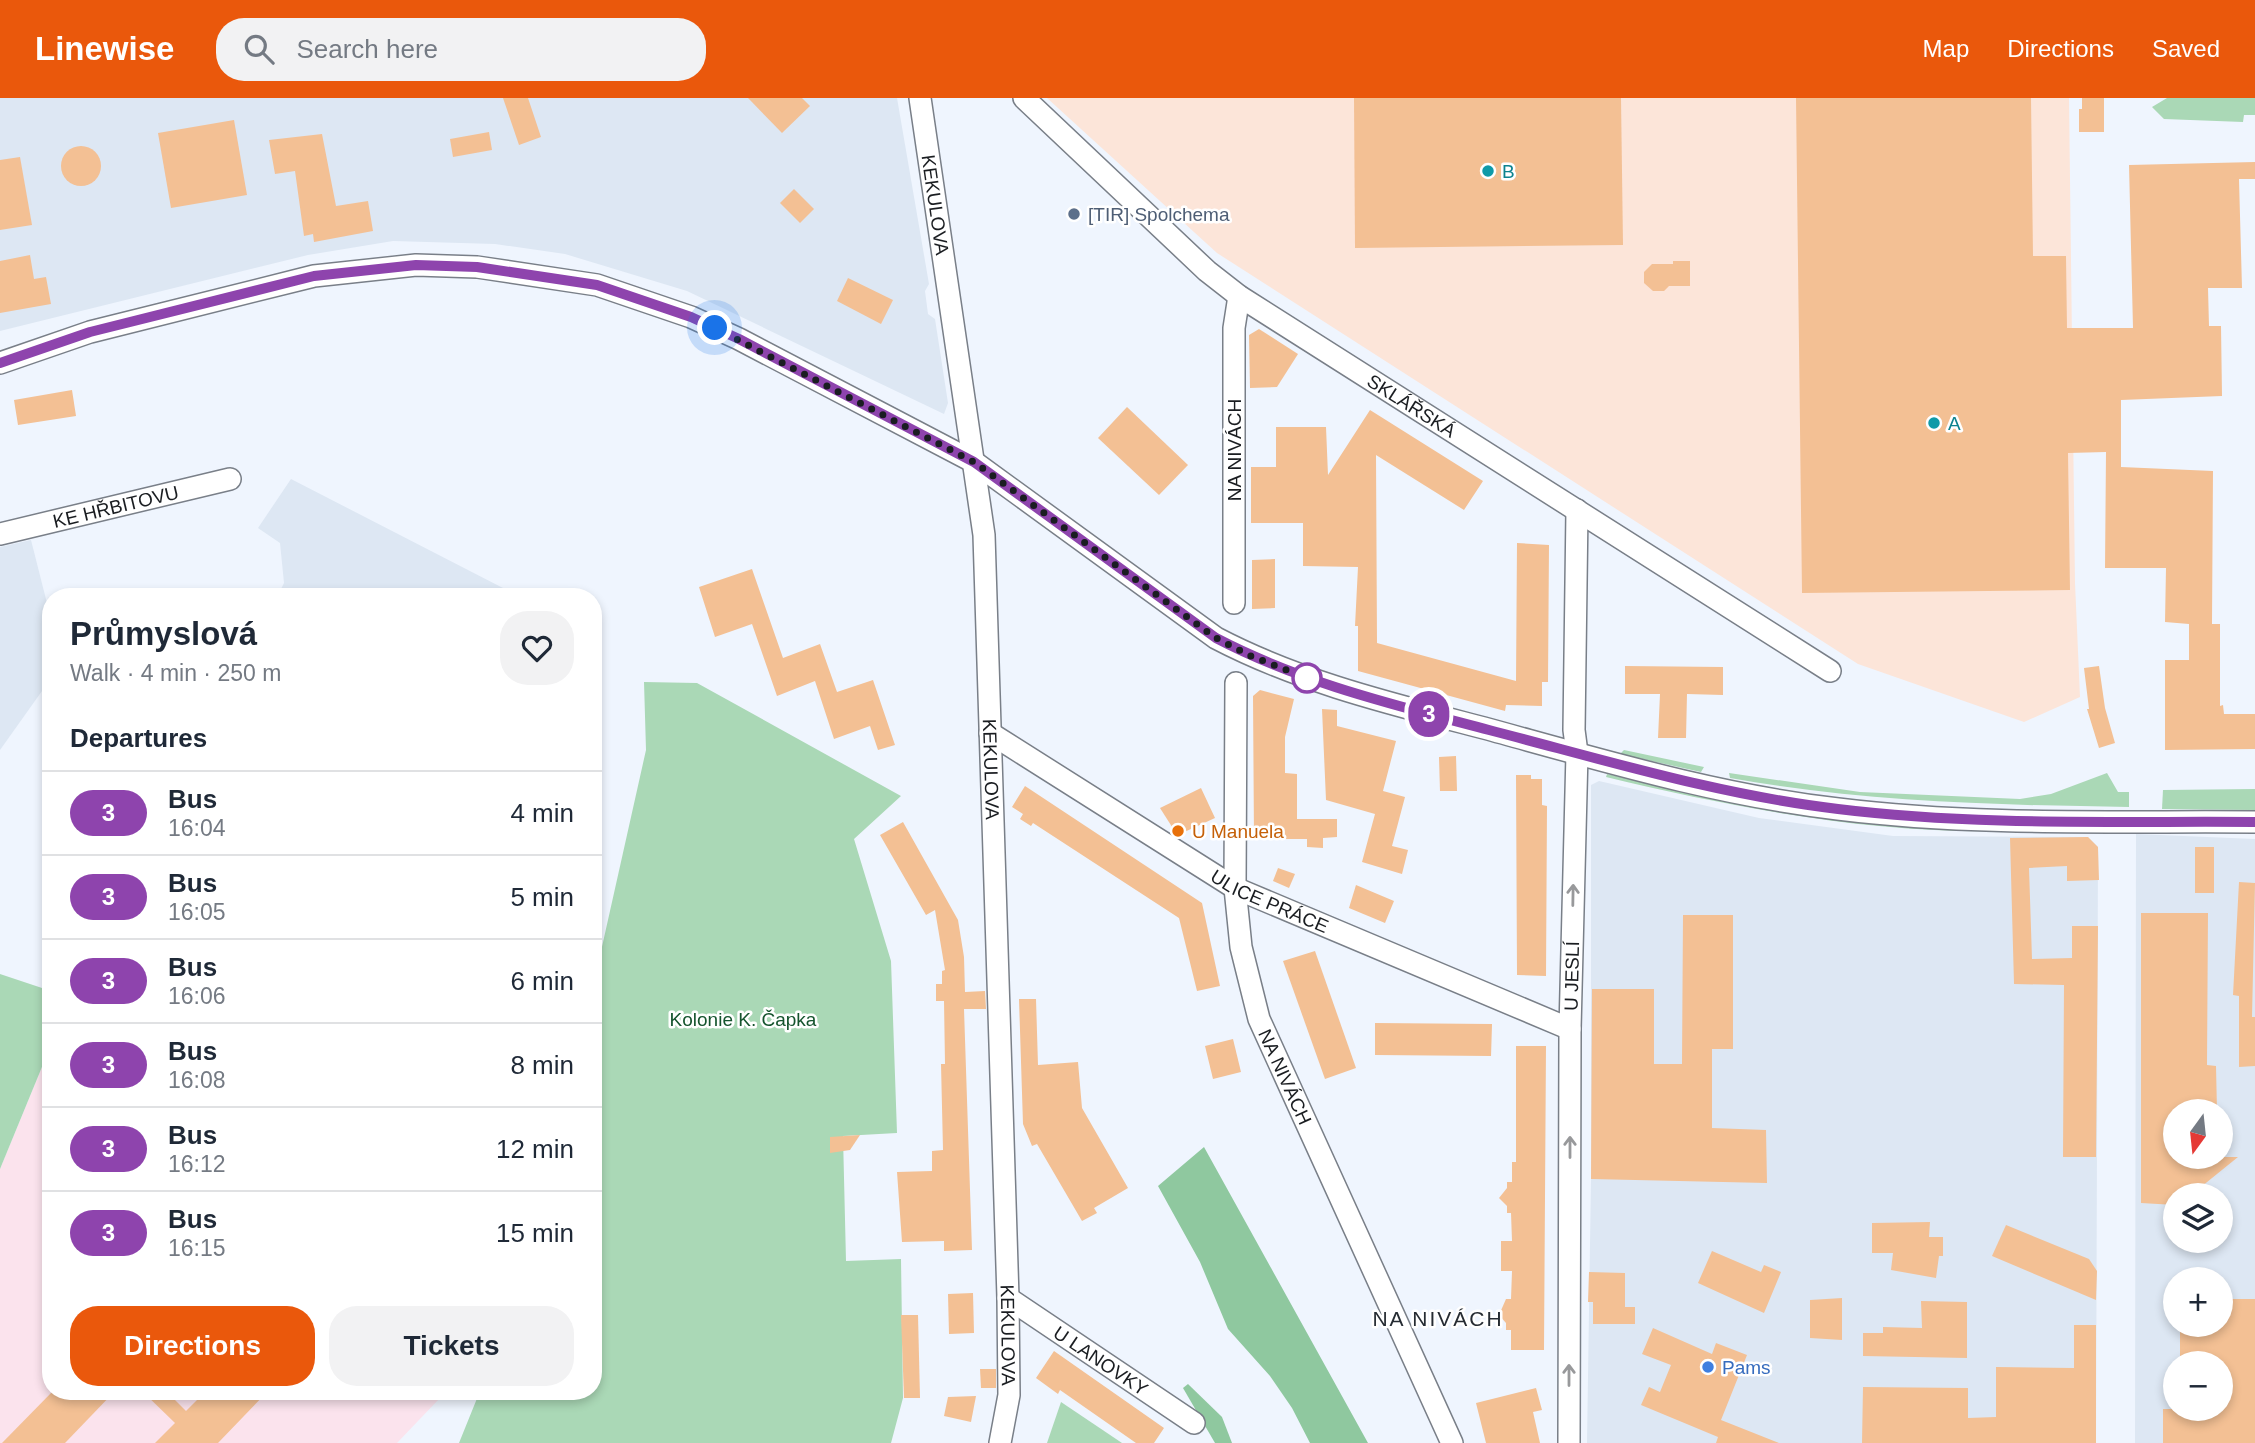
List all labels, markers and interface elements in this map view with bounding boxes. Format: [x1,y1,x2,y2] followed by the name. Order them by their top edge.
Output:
[216,18,706,81] search box
[35,30,174,67] text: Linewise
[240,30,278,68] icon: search
[296,34,438,64] text: Search here
[1923,35,1969,62] text: Map
[2007,35,2114,62] text: Directions
[2152,35,2220,62] text: Saved
[917,153,953,257] street label: KEKULOVA
[1502,161,1515,182] place label: B
[1480,163,1496,179] marker: B
[1088,204,1230,225] place label: [TIR] Spolchema
[1066,206,1082,222] marker: [TIR] Spolchema
[697,310,732,345] your location
[1363,370,1460,442] street label: SKLÁŘSKÁ
[1224,399,1245,501] street label: NA NIVÁCH
[1948,413,1961,434] place label: A
[1926,415,1942,431] marker: A
[51,482,181,532] street label: KE HŘBITOVU
[500,611,574,685] button: heart
[70,615,257,652] text: Průmyslová
[70,660,281,686] text: Walk · 4 min · 250 m
[1292,663,1322,693] unlabelled marker
[1406,691,1452,737] line badge: 3
[1422,700,1436,727] text: 3
[979,718,1003,820] street label: KEKULOVA
[70,723,207,753] text: Departures
[168,784,217,814] text: Bus
[510,798,574,828] text: 4 min
[102,799,115,826] text: 3
[168,815,226,841] text: 16:04
[1192,821,1284,842] place label: U Manuela
[1170,823,1186,839] marker: U Manuela
[1207,865,1332,937] street label: ULICE PRÁCE
[168,868,217,898] text: Bus
[510,882,574,912] text: 5 min
[102,883,115,910] text: 3
[1566,884,1580,907] one-way arrow
[168,899,226,925] text: 16:05
[1560,940,1583,1011] street label: U JESLÍ
[168,952,217,982] text: Bus
[510,966,574,996] text: 6 min
[102,967,115,994] text: 3
[168,983,226,1009] text: 16:06
[670,1009,817,1030] park label: Kolonie K. Čapka
[1254,1026,1316,1128] street label: NA NIVÁCH
[168,1036,217,1066] text: Bus
[510,1050,574,1080] text: 8 min
[102,1051,115,1078] text: 3
[168,1067,226,1093] text: 16:08
[2163,1099,2233,1169] north arrow
[2163,1099,2233,1421] map controls
[168,1120,217,1150] text: Bus
[496,1134,574,1164] text: 12 min
[102,1135,115,1162] text: 3
[1563,1136,1576,1159] one-way arrow
[168,1151,226,1177] text: 16:12
[2163,1183,2233,1253] button: layers
[168,1204,217,1234] text: Bus
[496,1218,574,1248] text: 15 min
[102,1219,115,1246] text: 3
[168,1235,226,1261] text: 16:15
[2163,1267,2233,1337] button: +
[997,1284,1019,1386] street label: KEKULOVA
[70,1306,315,1386] button: Directions
[329,1306,574,1386] button: Tickets
[1372,1307,1504,1330] district label: NA NIVÁCH
[1050,1322,1152,1400] street label: U LANOVKY
[2163,1351,2233,1421] button: −
[1722,1357,1771,1378] place label: Pams
[1700,1359,1716,1375] marker: Pams
[1562,1364,1576,1387] one-way arrow

